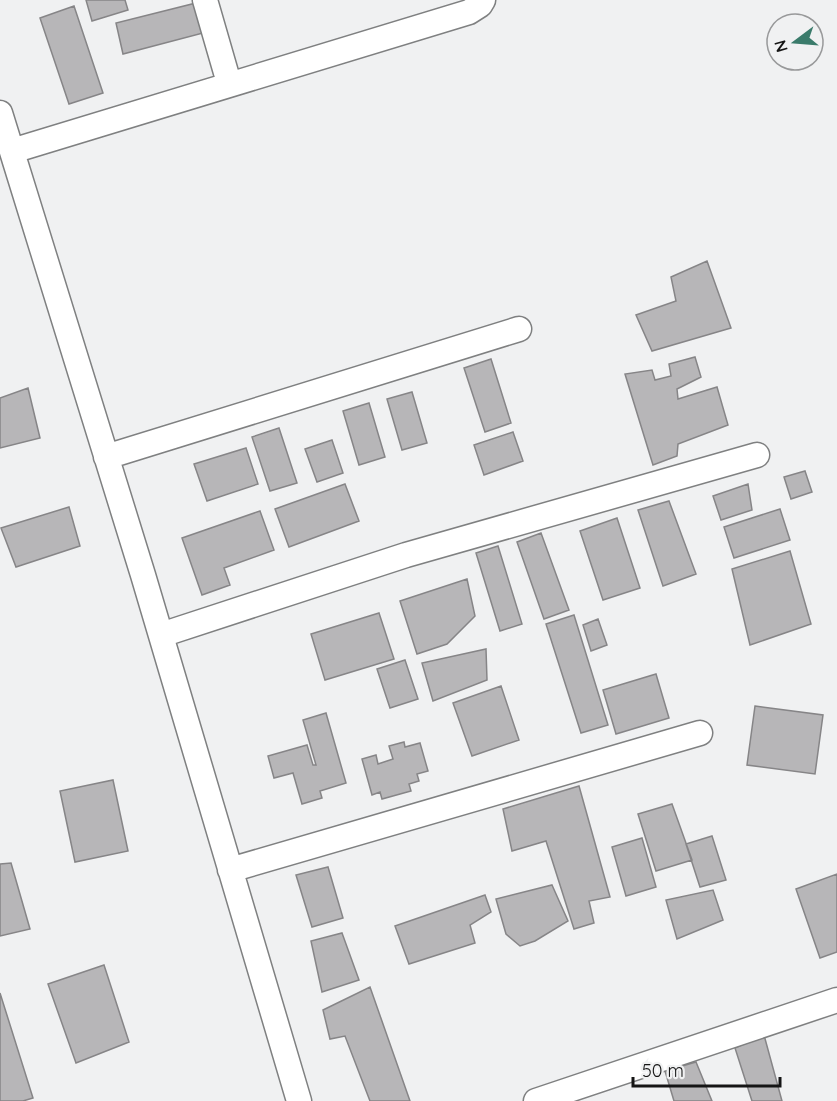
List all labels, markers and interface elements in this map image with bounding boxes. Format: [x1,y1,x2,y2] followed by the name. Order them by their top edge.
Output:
[765,12,825,72] north arrow
[769,38,792,55] text: N
[633,1050,780,1088] scale bar
[642,1059,684,1082] text: 50 m

